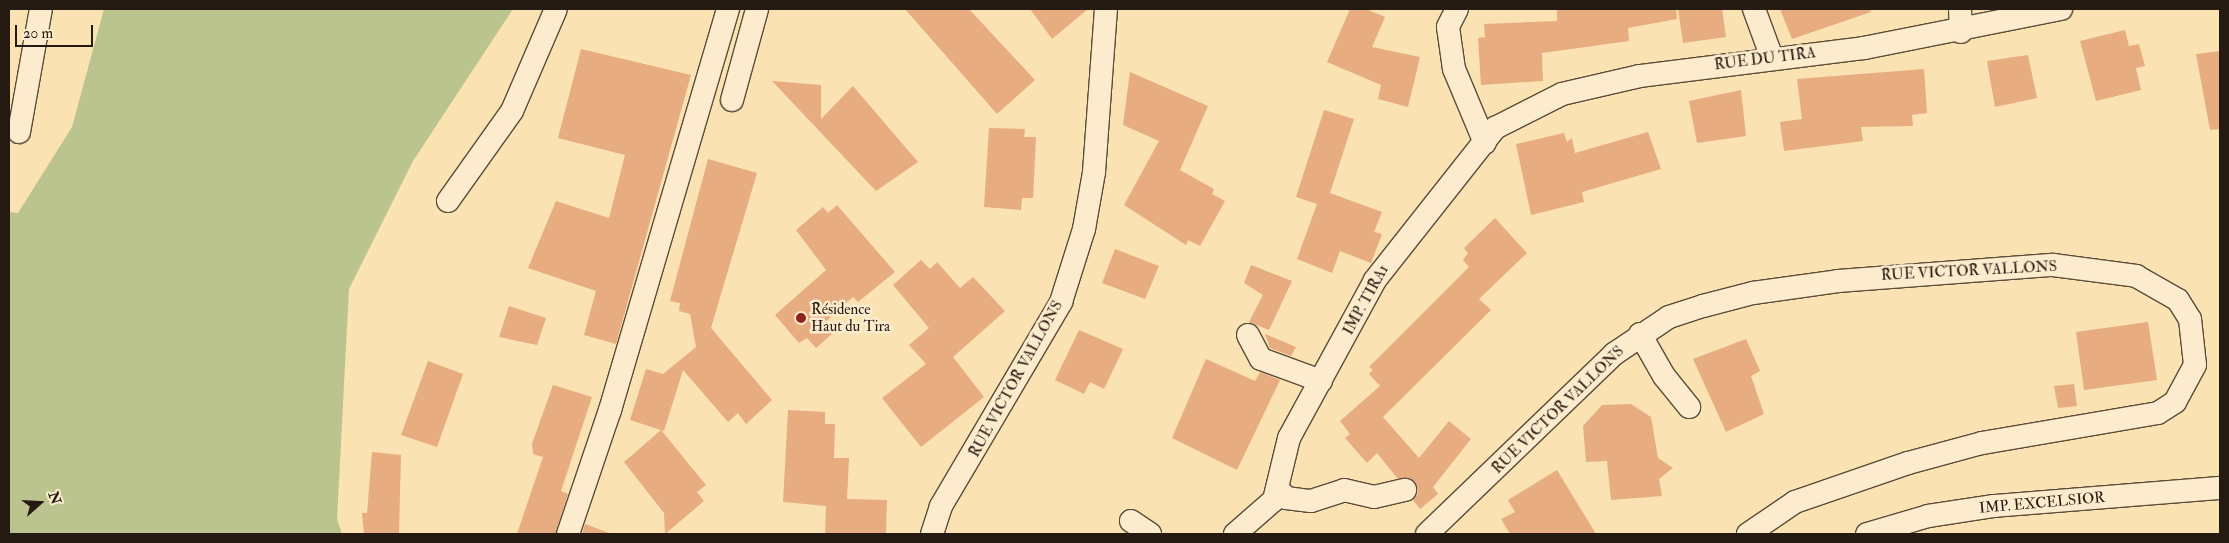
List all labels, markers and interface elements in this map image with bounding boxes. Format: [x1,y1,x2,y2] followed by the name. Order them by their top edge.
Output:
[18,15,95,47] scale bar
[23,24,53,43] text: 20 m
[1713,44,1817,74] street label: RUE DU TIRA
[1880,257,2058,285] street label: RUE VICTOR VALLONS
[1339,262,1393,338] street label: IMP. TIRA1
[965,298,1067,460] street label: RUE VICTOR VALLONS
[811,300,890,335] place label: Résidence Haut du Tira
[795,312,807,324] marker: Résidence Haut du Tira
[1488,342,1628,478] street label: RUE VICTOR VALLONS
[15,478,65,528] north arrow
[45,489,65,507] text: N
[1978,489,2106,517] street label: IMP. EXCELSIOR

